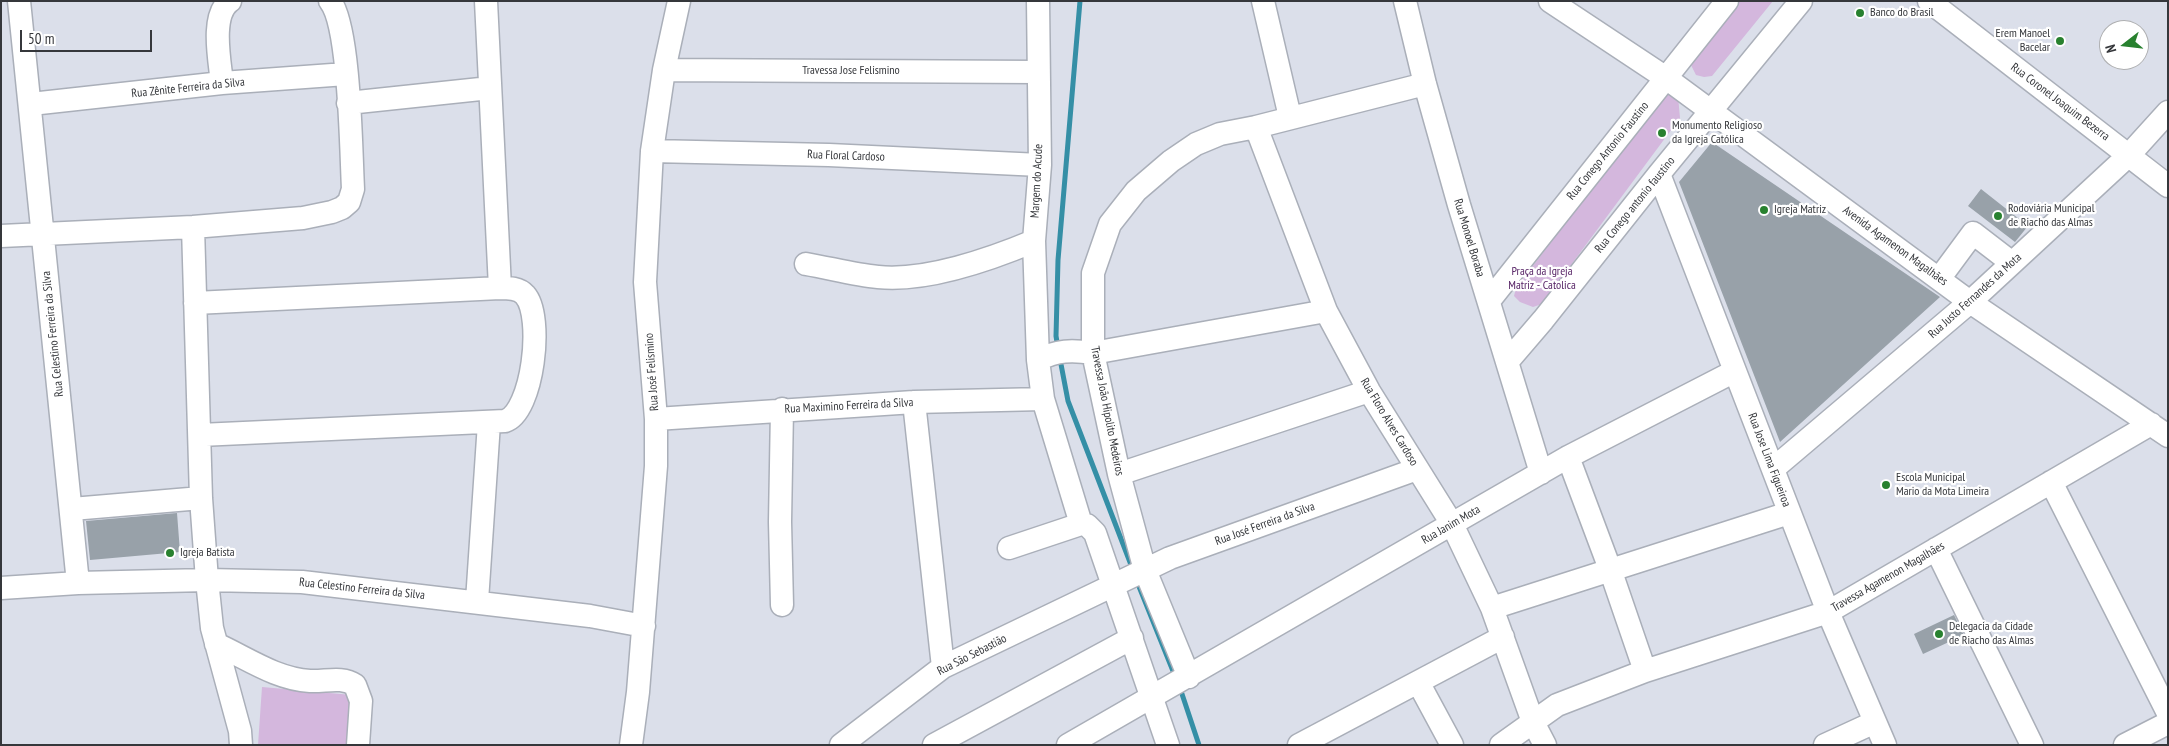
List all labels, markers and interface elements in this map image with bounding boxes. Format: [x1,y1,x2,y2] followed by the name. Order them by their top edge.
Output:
[1870,6,1934,20] place label: Banco do Brasil
[1854,7,1866,19] marker: Banco do Brasil
[22,20,155,52] scale bar
[2099,20,2149,70] north arrow
[1996,27,2050,55] place label: Erem Manoel Bacelar
[28,29,54,48] text: 50 m
[2054,35,2066,47] marker: Erem Manoel Bacelar
[2101,43,2120,55] text: N
[2008,60,2112,144] street label: Rua Coronel Joaquim Bezerra
[802,64,900,78] street label: Travessa Jose Felismino
[131,75,245,101] street label: Rua Zênite Ferreira da Silva
[1564,99,1652,203] street label: Rua Conego Antonio Faustino
[1672,119,1762,147] place label: Monumento Religioso da Igreja Católica
[1656,127,1668,139] marker: Monumento Religioso da Igreja Católica
[1028,144,1046,218] street label: Margem do Acude
[807,147,885,165] street label: Rua Floral Cardoso
[1592,154,1678,256] street label: Rua Conego antonio faustino
[1450,197,1488,279] street label: Rua Monoel Boraba
[2008,202,2094,230] place label: Rodoviária Municipal de Riacho das Almas
[1774,203,1826,217] place label: Igreja Matriz
[1840,203,1950,289] street label: Avenida Agamenon Magalhães
[1758,204,1770,216] marker: Igreja Matriz
[1992,210,2004,222] marker: Rodoviária Municipal de Riacho das Almas
[1926,250,2024,342] street label: Rua Justo Fernandes da Mota
[1508,265,1576,293] park label: Praça da Igreja Matriz - Catolica
[39,270,67,398] street label: Rua Celestino Ferreira da Silva
[642,333,662,411] street label: Rua José Felismino
[1087,345,1127,477] street label: Travessa João Hipolito Medeiros
[1357,375,1421,469] street label: Rua Floro Alves Cardoso
[784,395,914,417] street label: Rua Maximino Ferreira da Silva
[1744,411,1794,509] street label: Rua Jose Lima Figueiroa
[1896,471,1989,499] place label: Escola Municipal Mario da Mota Limeira
[1880,479,1892,491] marker: Escola Municipal Mario da Mota Limeira
[1213,499,1317,549] street label: Rua José Ferreira da Silva
[1419,502,1483,548] street label: Rua Janim Mota
[1829,539,1947,615] street label: Travessa Agamenon Magalhães
[180,546,235,560] place label: Igreja Batista
[164,547,176,559] marker: Igreja Batista
[298,575,426,603] street label: Rua Celestino Ferreira da Silva
[1949,620,2034,648] place label: Delegacia da Cidade de Riacho das Almas
[1933,628,1945,640] marker: Delegacia da Cidade de Riacho das Almas
[935,631,1009,679] street label: Rua São Sebastião

